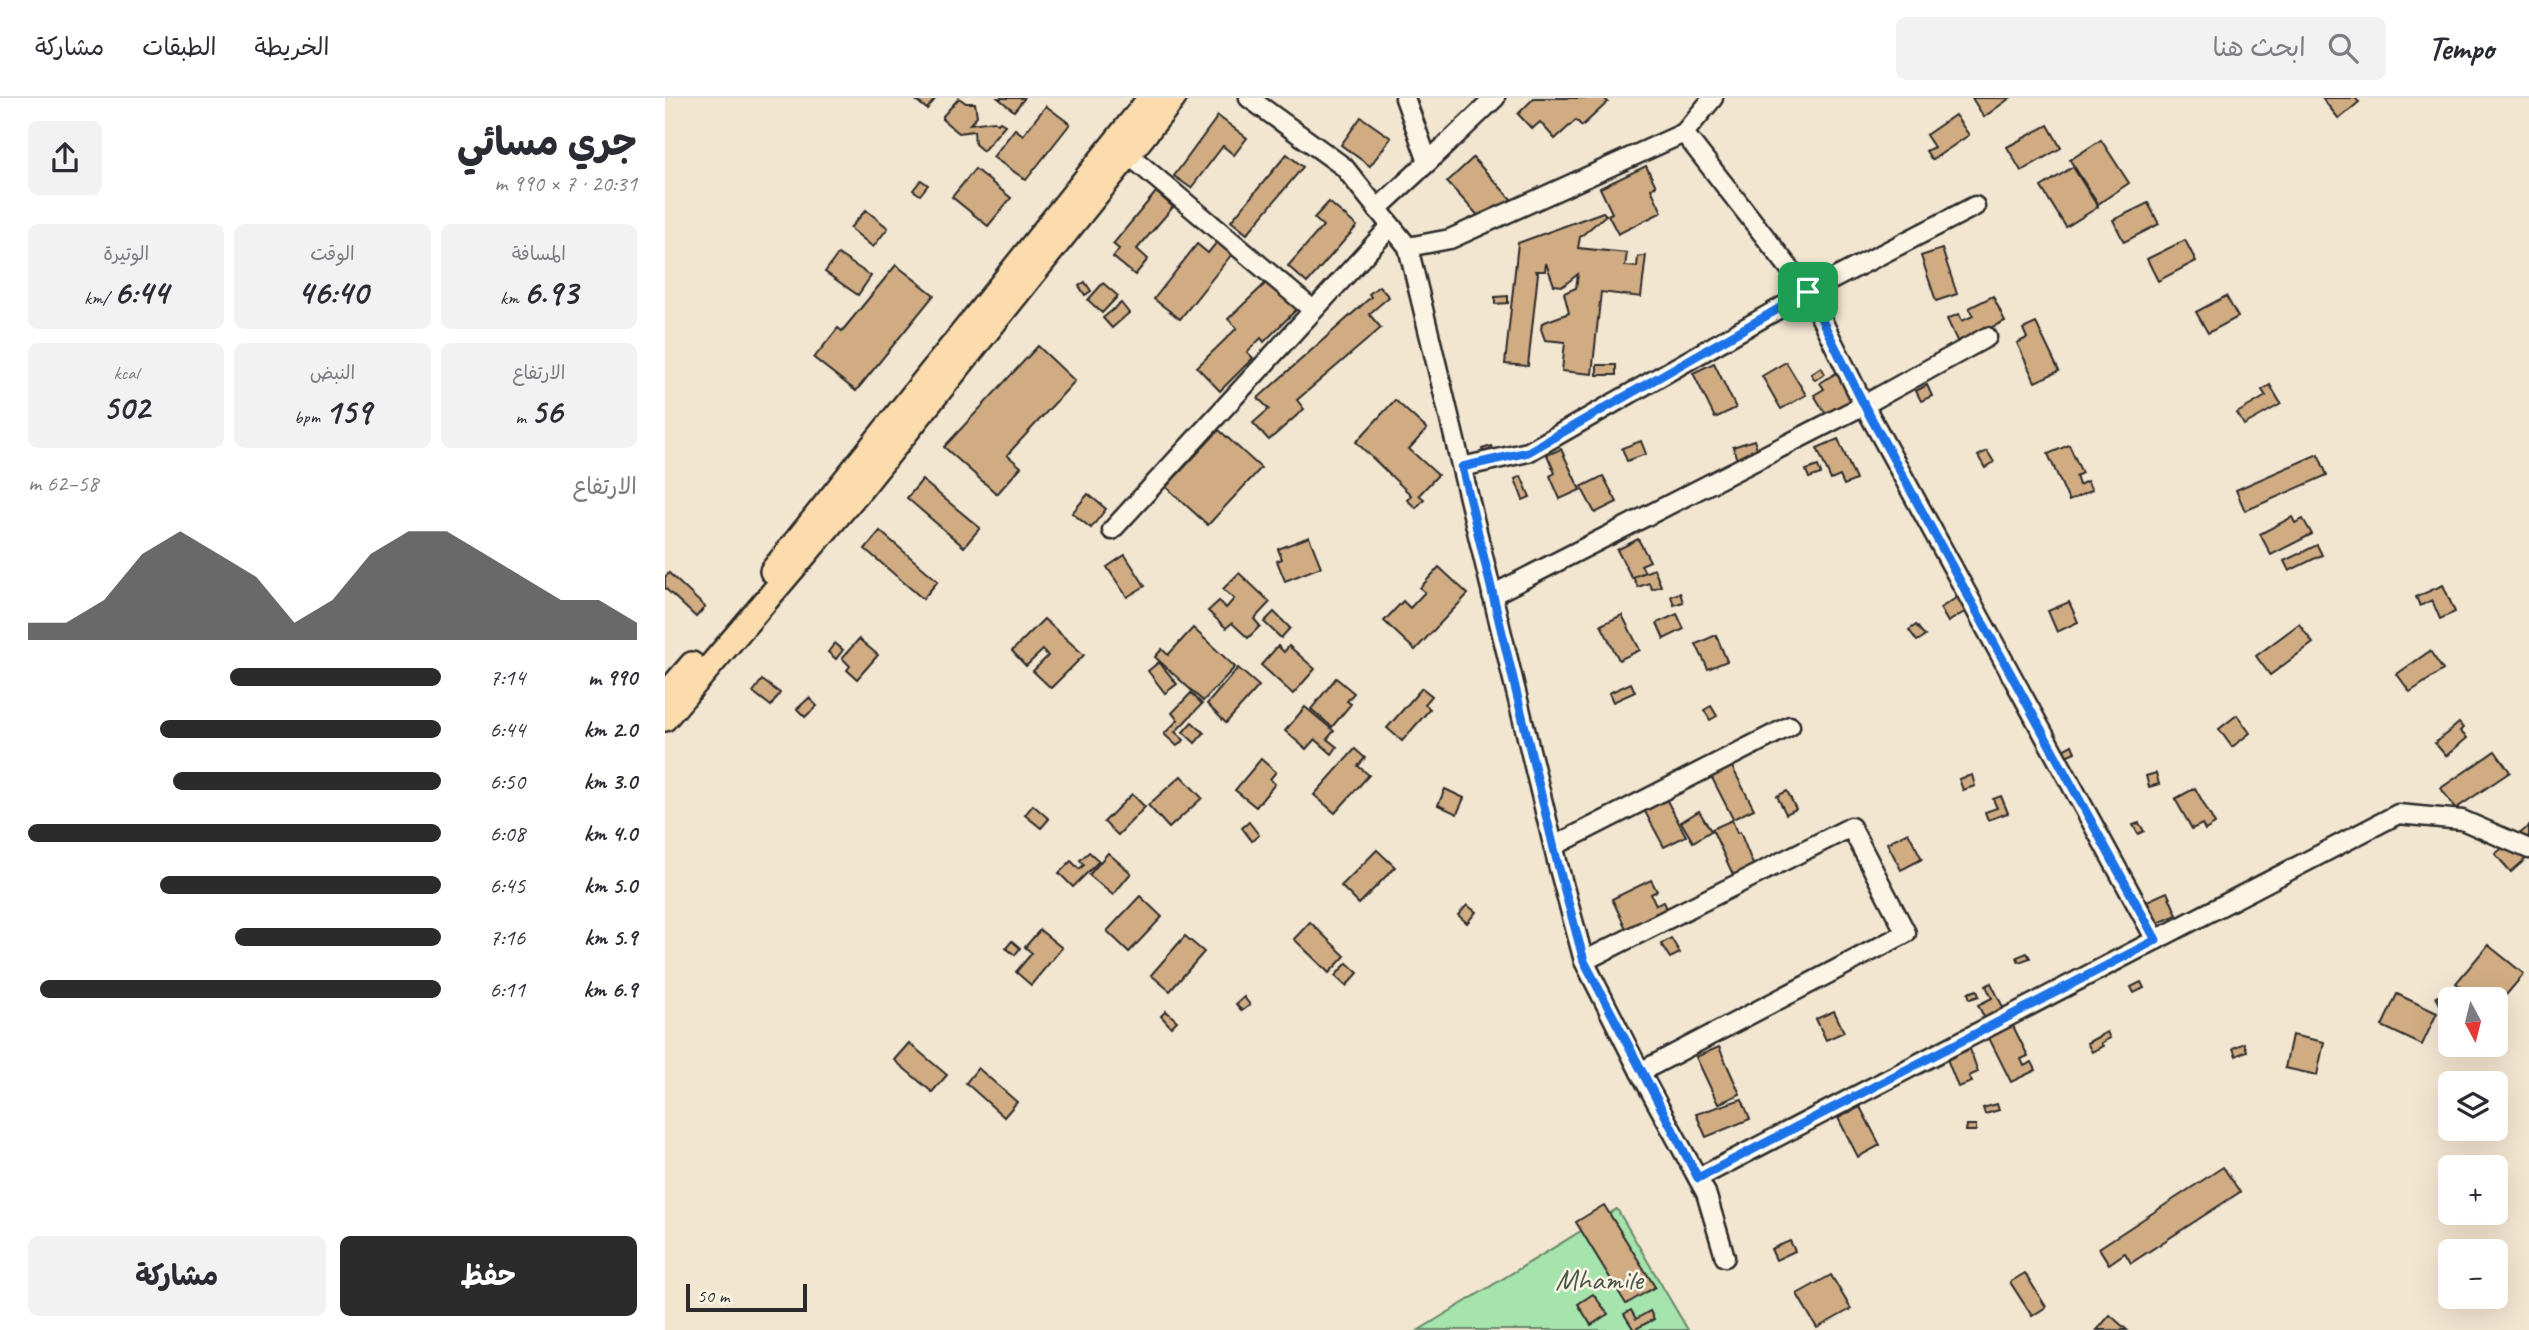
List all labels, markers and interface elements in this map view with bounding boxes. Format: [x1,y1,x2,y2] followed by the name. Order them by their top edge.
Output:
[1896,17,2386,80] search box
[2428,27,2494,69] text: Tempo
[2324,29,2362,67] icon: search
[2212,31,2306,64] text: ابحث هنا
[35,32,104,62] text: مشاركة
[142,32,217,62] text: الطبقات
[255,32,329,62] text: الخريطة
[457,119,637,166] text: جري مسائي
[28,121,102,195] button: share
[494,169,637,198] text: 20:31 · 7 × 990 m
[103,242,149,266] text: الوتيرة
[310,242,355,266] text: الوقت
[512,242,566,266] text: المسافة
[1778,262,1838,322] pin
[113,270,168,315] text: 6:44
[297,270,368,315] text: 46:40
[523,270,578,315] text: 6.93
[1789,273,1827,311] icon: arrive
[84,286,113,310] text: /km
[500,286,523,310] text: km
[114,361,139,385] text: kcal
[310,361,355,385] text: النبض
[512,361,565,385] text: الارتفاع
[103,385,150,430] text: 502
[325,389,371,434] text: 159
[531,389,562,434] text: 56
[294,405,325,429] text: bpm
[515,405,531,429] text: m
[28,469,98,498] text: 58–62 m
[573,472,637,501] text: الارتفاع
[489,663,525,692] text: 7:14
[588,663,637,692] text: 990 m
[489,715,525,744] text: 6:44
[583,715,637,744] text: 2.0 km
[489,767,525,796] text: 6:50
[583,767,637,796] text: 3.0 km
[489,819,525,848] text: 6:08
[583,819,637,848] text: 4.0 km
[489,871,525,900] text: 6:45
[584,871,637,900] text: 5.0 km
[489,923,525,952] text: 7:16
[584,923,637,952] text: 5.9 km
[489,975,525,1004] text: 6:11
[583,975,637,1004] text: 6.9 km
[2438,987,2508,1057] north arrow
[2438,987,2508,1309] map controls
[2438,1071,2508,1141] button: layers
[2438,1155,2508,1225] button: +
[28,1236,326,1316] button: مشاركة
[340,1236,637,1316] button: حفظ
[2438,1239,2508,1309] button: −
[1555,1260,1645,1298] park label: Mhamile
[686,1281,807,1313] scale bar
[697,1284,729,1308] text: 50 m

